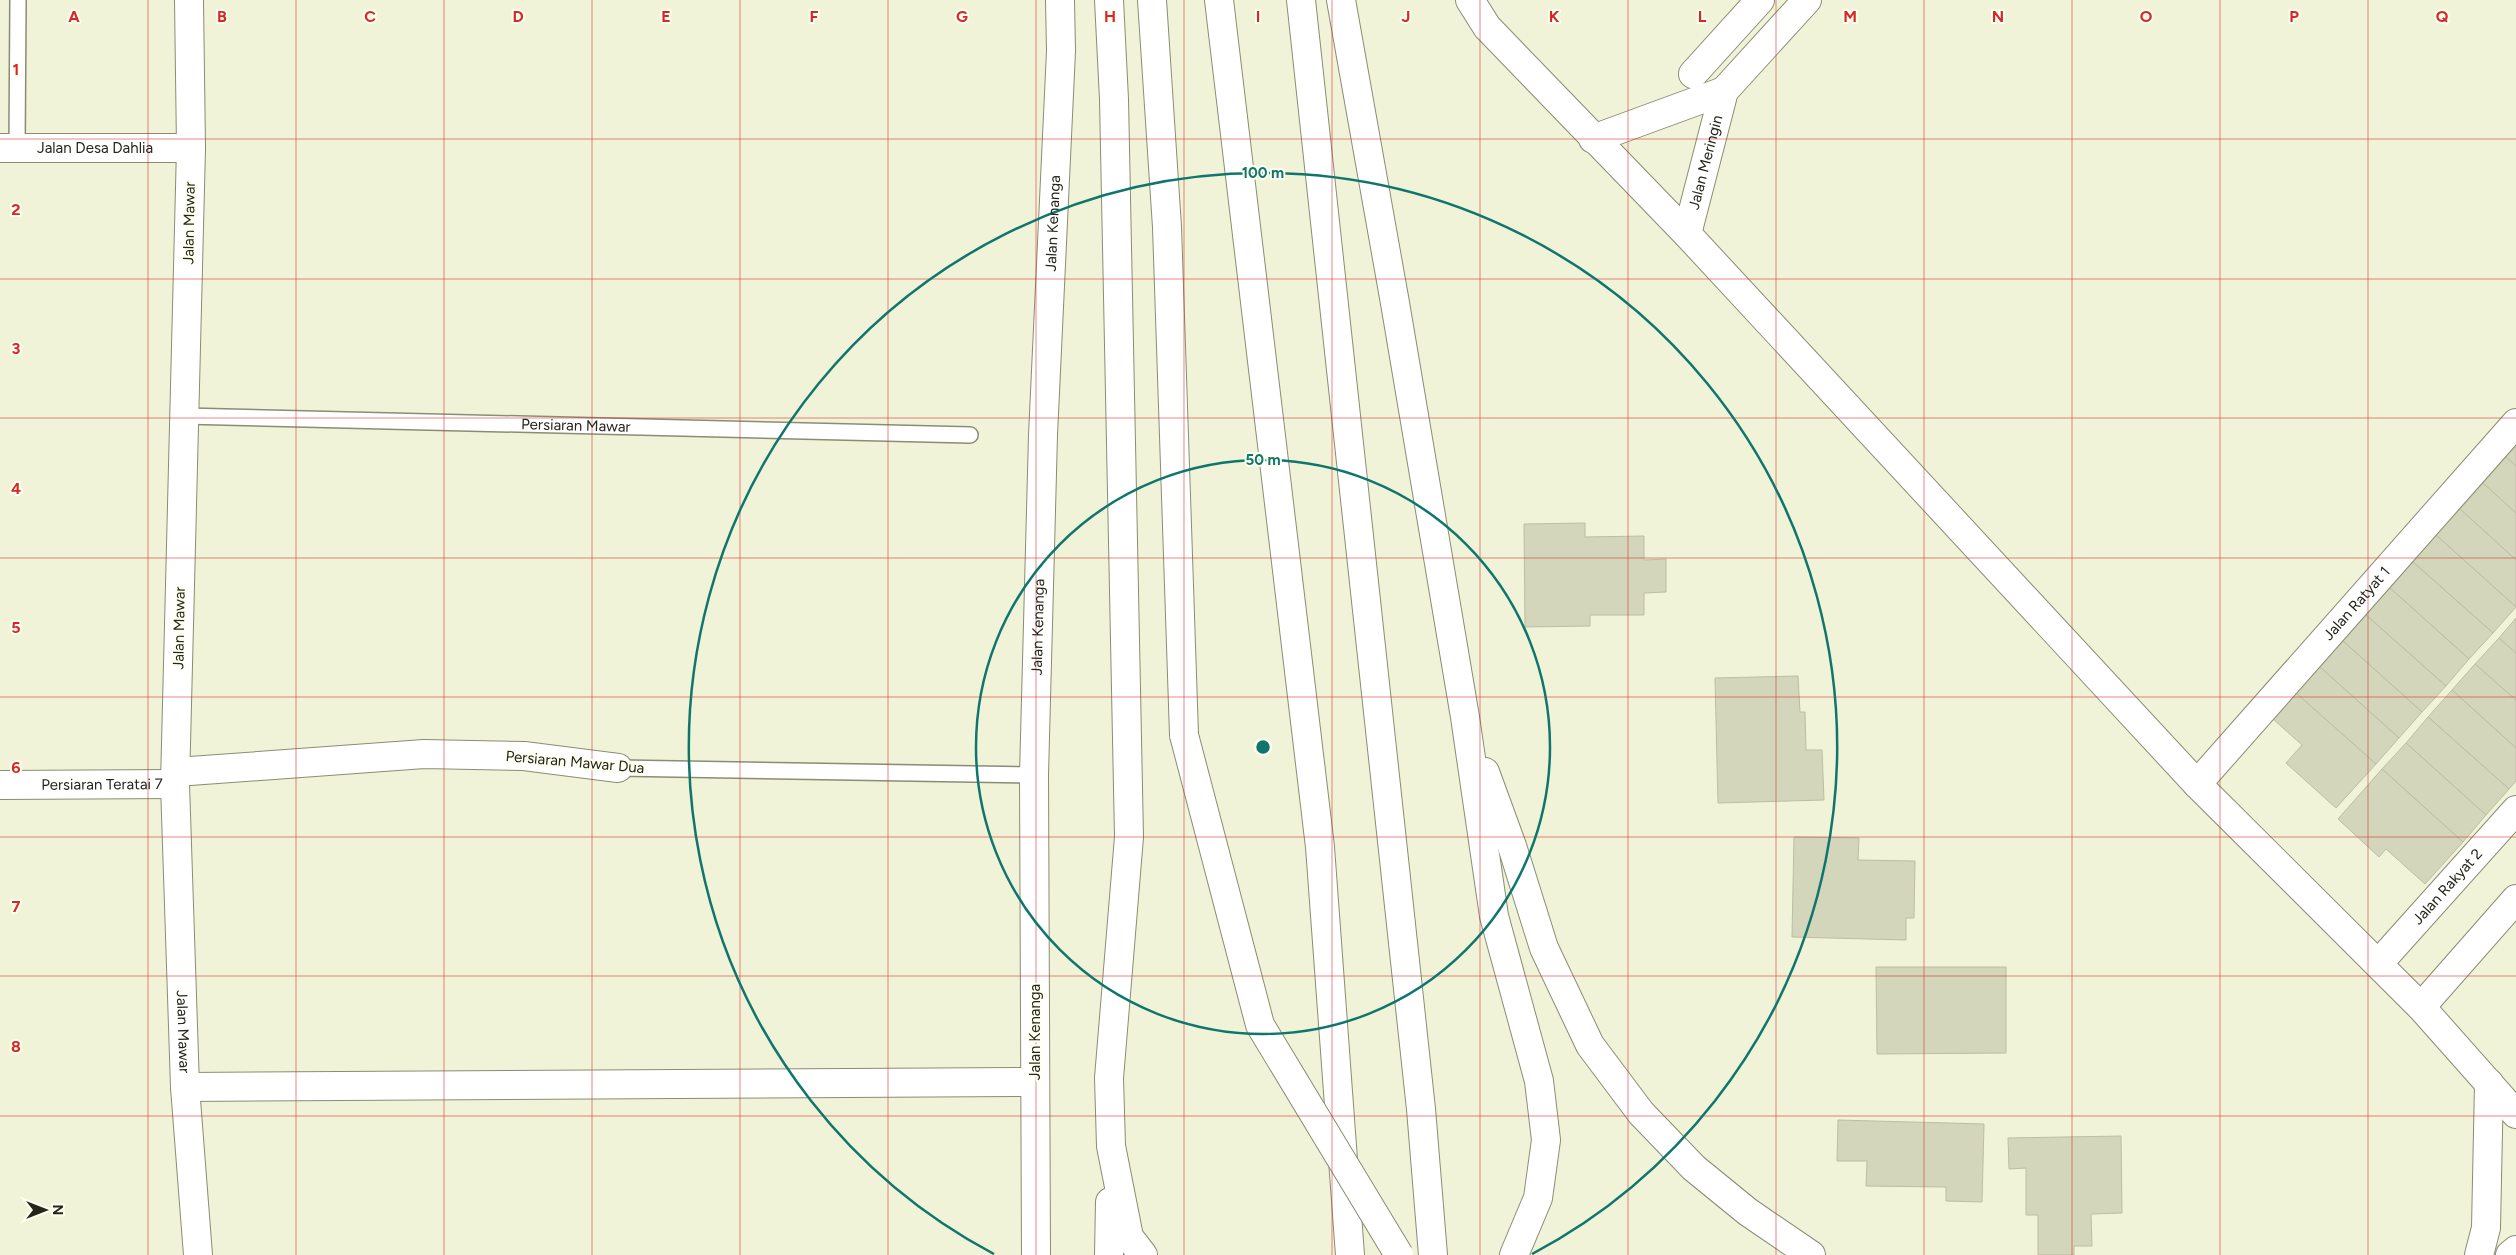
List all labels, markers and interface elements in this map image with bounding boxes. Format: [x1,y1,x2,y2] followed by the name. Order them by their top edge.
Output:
[68,7,80,26] text: A
[217,7,227,26] text: B
[364,7,376,26] text: C
[512,7,524,26] text: D
[661,7,671,26] text: E
[810,7,819,26] text: F
[956,7,968,26] text: G
[1104,7,1116,26] text: H
[1256,7,1260,26] text: I
[1402,7,1410,26] text: J
[1549,7,1560,26] text: K
[1698,7,1707,26] text: L
[1843,7,1857,26] text: M
[1992,7,2004,26] text: N
[2140,7,2153,26] text: O
[2289,7,2299,26] text: P
[2436,7,2449,26] text: Q
[13,60,19,79] text: 1
[1685,113,1726,212] street label: Jalan Meringin
[37,139,153,157] street label: Jalan Desa Dahlia
[1242,164,1284,182] text: 100 m
[1042,175,1064,272] street label: Jalan Kenanga
[179,181,199,265] street label: Jalan Mawar
[11,200,21,219] text: 2
[12,339,21,358] text: 3
[521,415,631,436] street label: Persiaran Mawar
[1245,451,1281,469] text: 50 m
[11,479,21,498] text: 4
[2319,563,2394,644] street label: Jalan Ratyat 1
[1028,579,1048,676] street label: Jalan Kenanga
[169,586,189,670] street label: Jalan Mawar
[11,618,21,637] text: 5
[1254,738,1272,756] centre of rings
[505,747,645,777] street label: Persiaran Mawar Dua
[11,758,21,777] text: 6
[41,775,163,794] street label: Persiaran Teratai 7
[2409,845,2486,928] street label: Jalan Rakyat 2
[12,897,21,916] text: 7
[1026,984,1044,1080] street label: Jalan Kenanga
[173,990,194,1073] street label: Jalan Mawar
[11,1037,21,1056] text: 8
[20,1185,70,1235] north arrow
[49,1205,66,1215] text: N

